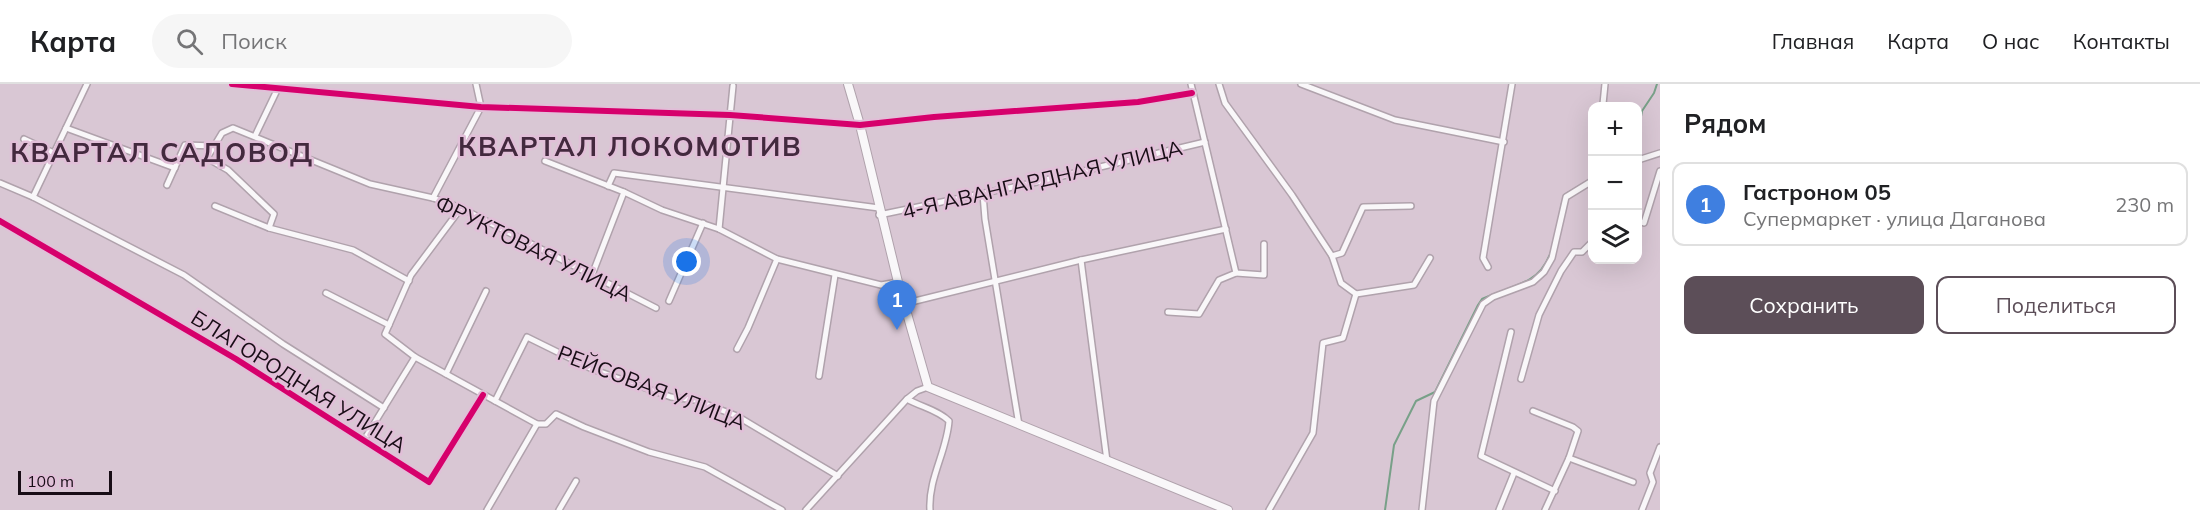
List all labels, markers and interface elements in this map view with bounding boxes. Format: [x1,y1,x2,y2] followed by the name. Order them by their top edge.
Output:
[152,14,572,68] search box
[30,24,116,59] text: Карта
[173,25,206,58] icon: search
[221,27,287,55] text: Поиск
[1772,28,1854,54] text: Главная
[1887,28,1949,54] text: Карта
[1982,28,2040,54] text: О нас
[2073,28,2170,54] text: Контакты
[1588,102,1642,264] map controls
[1588,102,1642,156] button: +
[1684,107,1767,140] text: Рядом
[458,129,802,163] district label: КВАРТАЛ ЛОКОМОТИВ
[899,134,1185,224] street label: 4-Я АВАНГАРДНАЯ УЛИЦА
[10,135,314,169] district label: КВАРТАЛ САДОВОД
[1588,156,1642,210] button: −
[1743,178,1891,206] text: Гастроном 05
[432,189,637,307] street label: ФРУКТОВАЯ УЛИЦА
[1700,192,1712,217] text: 1
[2115,192,2174,217] text: 230 m
[1743,206,2046,231] text: Супермаркет · улица Даганова
[1588,210,1642,264] button: layers
[672,247,701,276] your location
[1684,276,1924,334] button: Сохранить
[1936,276,2176,334] button: Поделиться
[878,280,916,330] pin: 1
[187,304,412,458] street label: БЛАГОРОДНАЯ УЛИЦА
[554,339,750,435] street label: РЕЙСОВАЯ УЛИЦА
[18,468,112,496] scale bar
[27,471,74,491] text: 100 m

